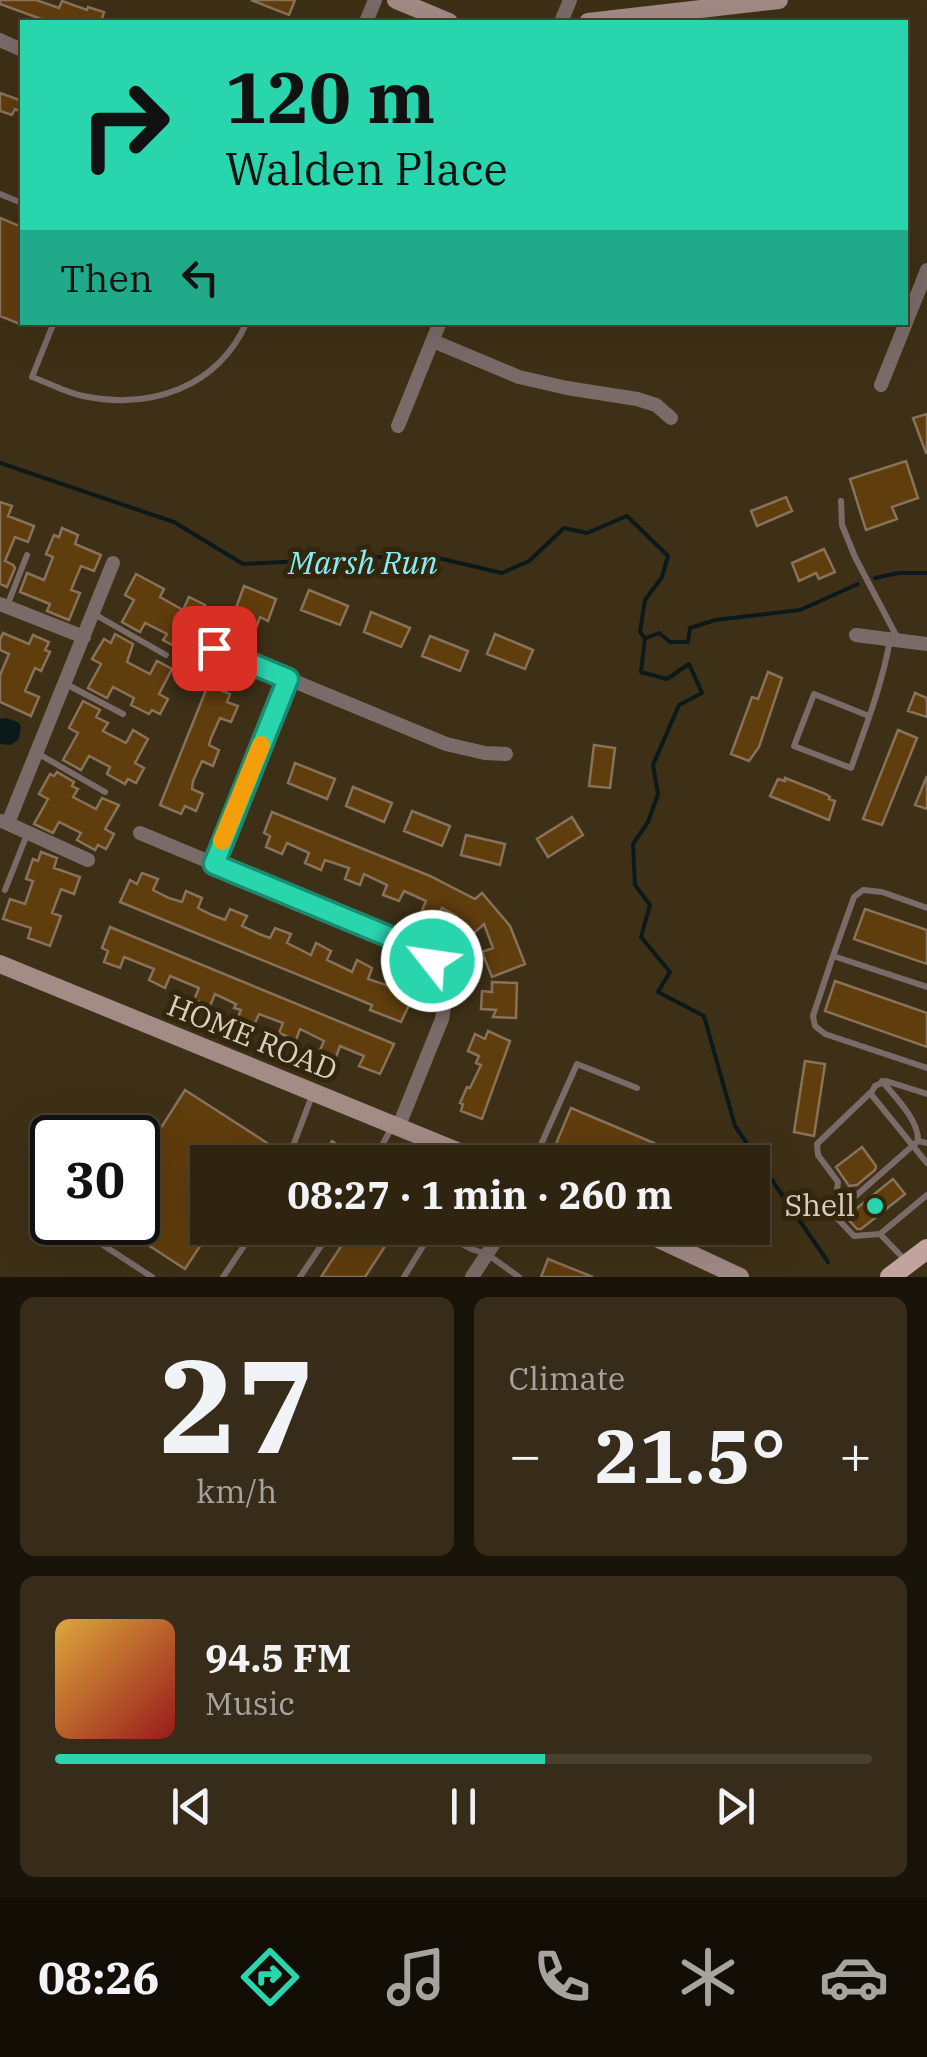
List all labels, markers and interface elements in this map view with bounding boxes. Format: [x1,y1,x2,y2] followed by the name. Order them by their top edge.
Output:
[225,51,435,142] text: 120 m
[60,60,190,190] icon: right
[225,139,508,197] text: Walden Place
[173,250,228,305] icon: left
[60,253,153,302] text: Then
[287,541,438,583] water label: Marsh Run
[172,606,257,691] pin
[187,621,242,676] icon: arrive
[380,909,484,1013] position arrow
[162,985,343,1088] street label: HOME ROAD
[30,1115,160,1245] speed limit sign: 30
[287,1170,673,1219] text: 08:27 · 1 min · 260 m
[785,1185,855,1224] place label: Shell
[864,1195,886,1217] marker: Shell
[159,1320,315,1489] text: 27
[509,1357,625,1399] text: Climate
[595,1406,786,1504] text: 21.5°
[509,1419,542,1490] text: −
[839,1419,872,1490] text: +
[196,1470,277,1512] text: km/h
[205,1633,351,1682] text: 94.5 FM
[205,1682,295,1724] text: Music
[164,1779,219,1834] icon: previous
[436,1779,491,1834] icon: pause
[708,1779,763,1834] icon: next
[235,1942,305,2012] icon: directions
[381,1942,451,2012] icon: music
[527,1942,597,2012] icon: phone
[673,1942,743,2012] icon: climate
[819,1942,889,2012] icon: car
[38,1948,160,2006] text: 08:26

